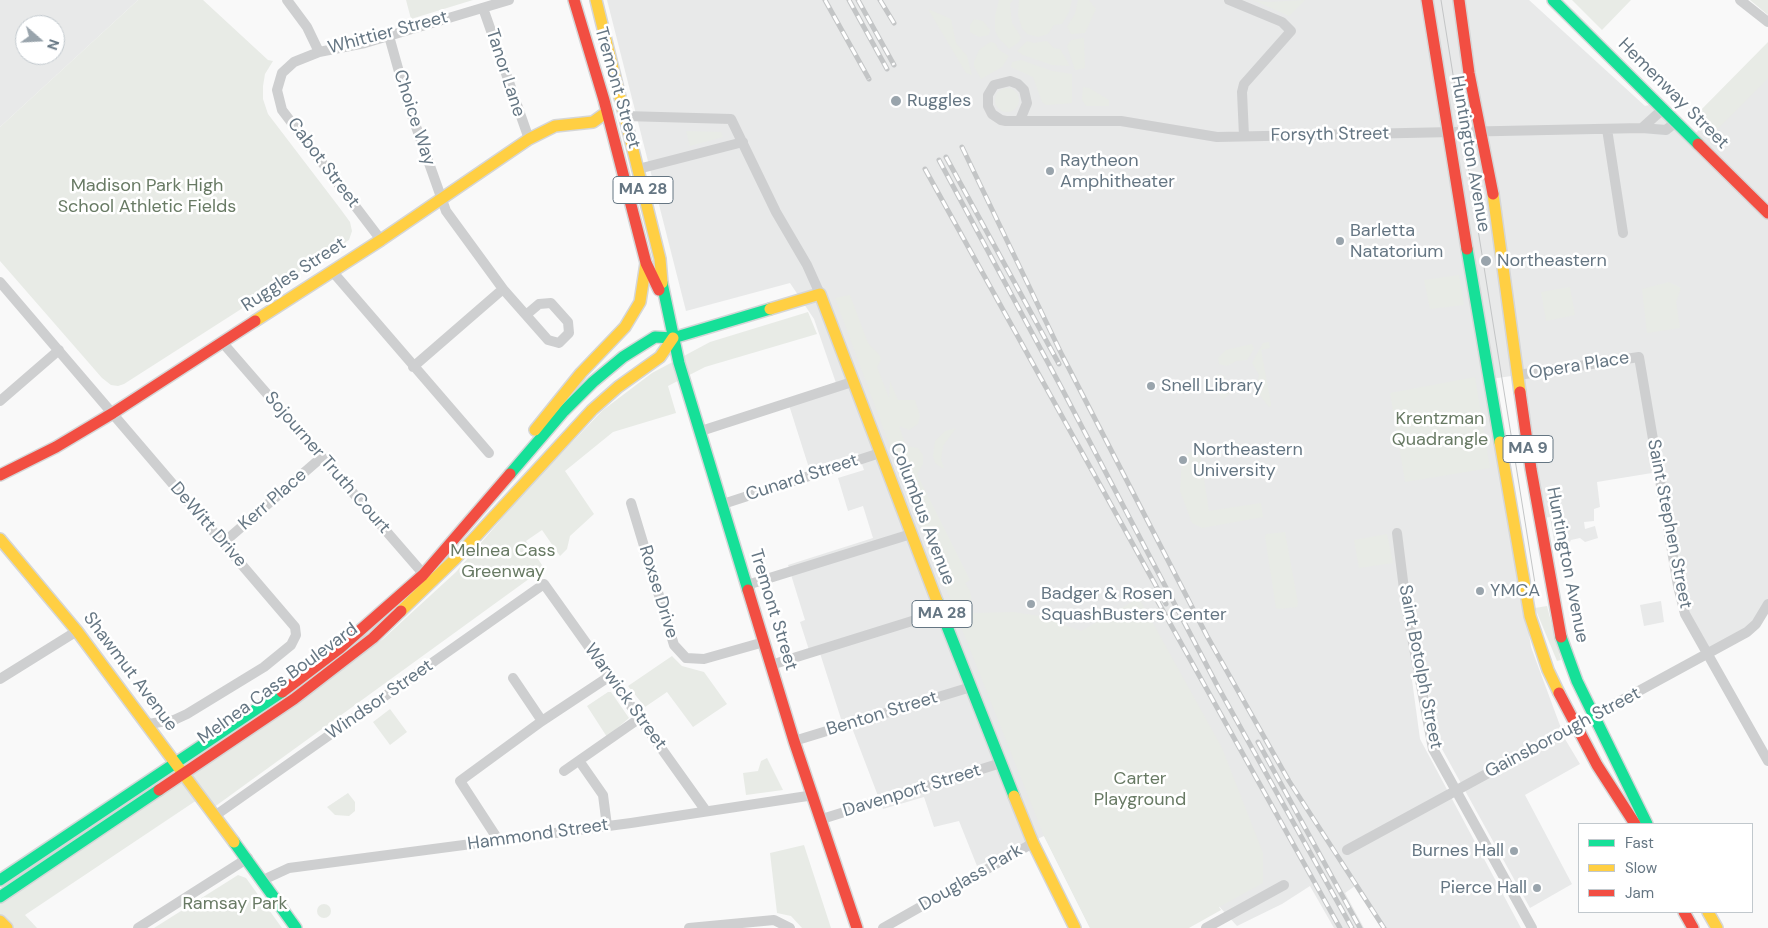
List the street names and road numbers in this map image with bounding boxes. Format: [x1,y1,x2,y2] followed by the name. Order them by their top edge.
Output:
[326,7,450,59] street label: Whittier Street
[589,25,645,151] street label: Tremont Street
[481,26,529,120] street label: Tanor Lane
[1613,34,1733,154] street label: Hemenway Street
[388,67,440,169] street label: Choice Way
[1446,74,1494,234] street label: Huntington Avenue
[282,114,364,212] street label: Cabot Street
[1271,123,1389,147] street label: Forsyth Street
[613,176,673,204] road number: MA 28
[238,233,350,317] street label: Ruggles Street
[1527,347,1631,385] street label: Opera Place
[259,388,395,538] street label: Sojourner Truth Court
[1503,436,1553,462] road number: MA 9
[1642,437,1696,611] street label: Saint Stephen Street
[885,440,959,588] street label: Columbus Avenue
[743,450,861,506] street label: Cunard Street
[235,465,311,535] street label: Kerr Place
[165,478,251,572] street label: DeWitt Drive
[1541,485,1593,645] street label: Huntington Avenue
[634,543,682,641] street label: Roxse Drive
[744,547,802,673] street label: Tremont Street
[1393,583,1447,751] street label: Saint Botolph Street
[912,600,972,628] road number: MA 28
[78,608,182,736] street label: Shawmut Avenue
[194,619,362,749] street label: Melnea Cass Boulevard
[579,640,671,754] street label: Warwick Street
[322,655,438,745] street label: Windsor Street
[1482,683,1644,783] street label: Gainsborough Street
[824,687,940,741] street label: Benton Street
[841,760,983,822] street label: Davenport Street
[466,814,610,856] street label: Hammond Street
[916,840,1026,916] street label: Douglass Park

